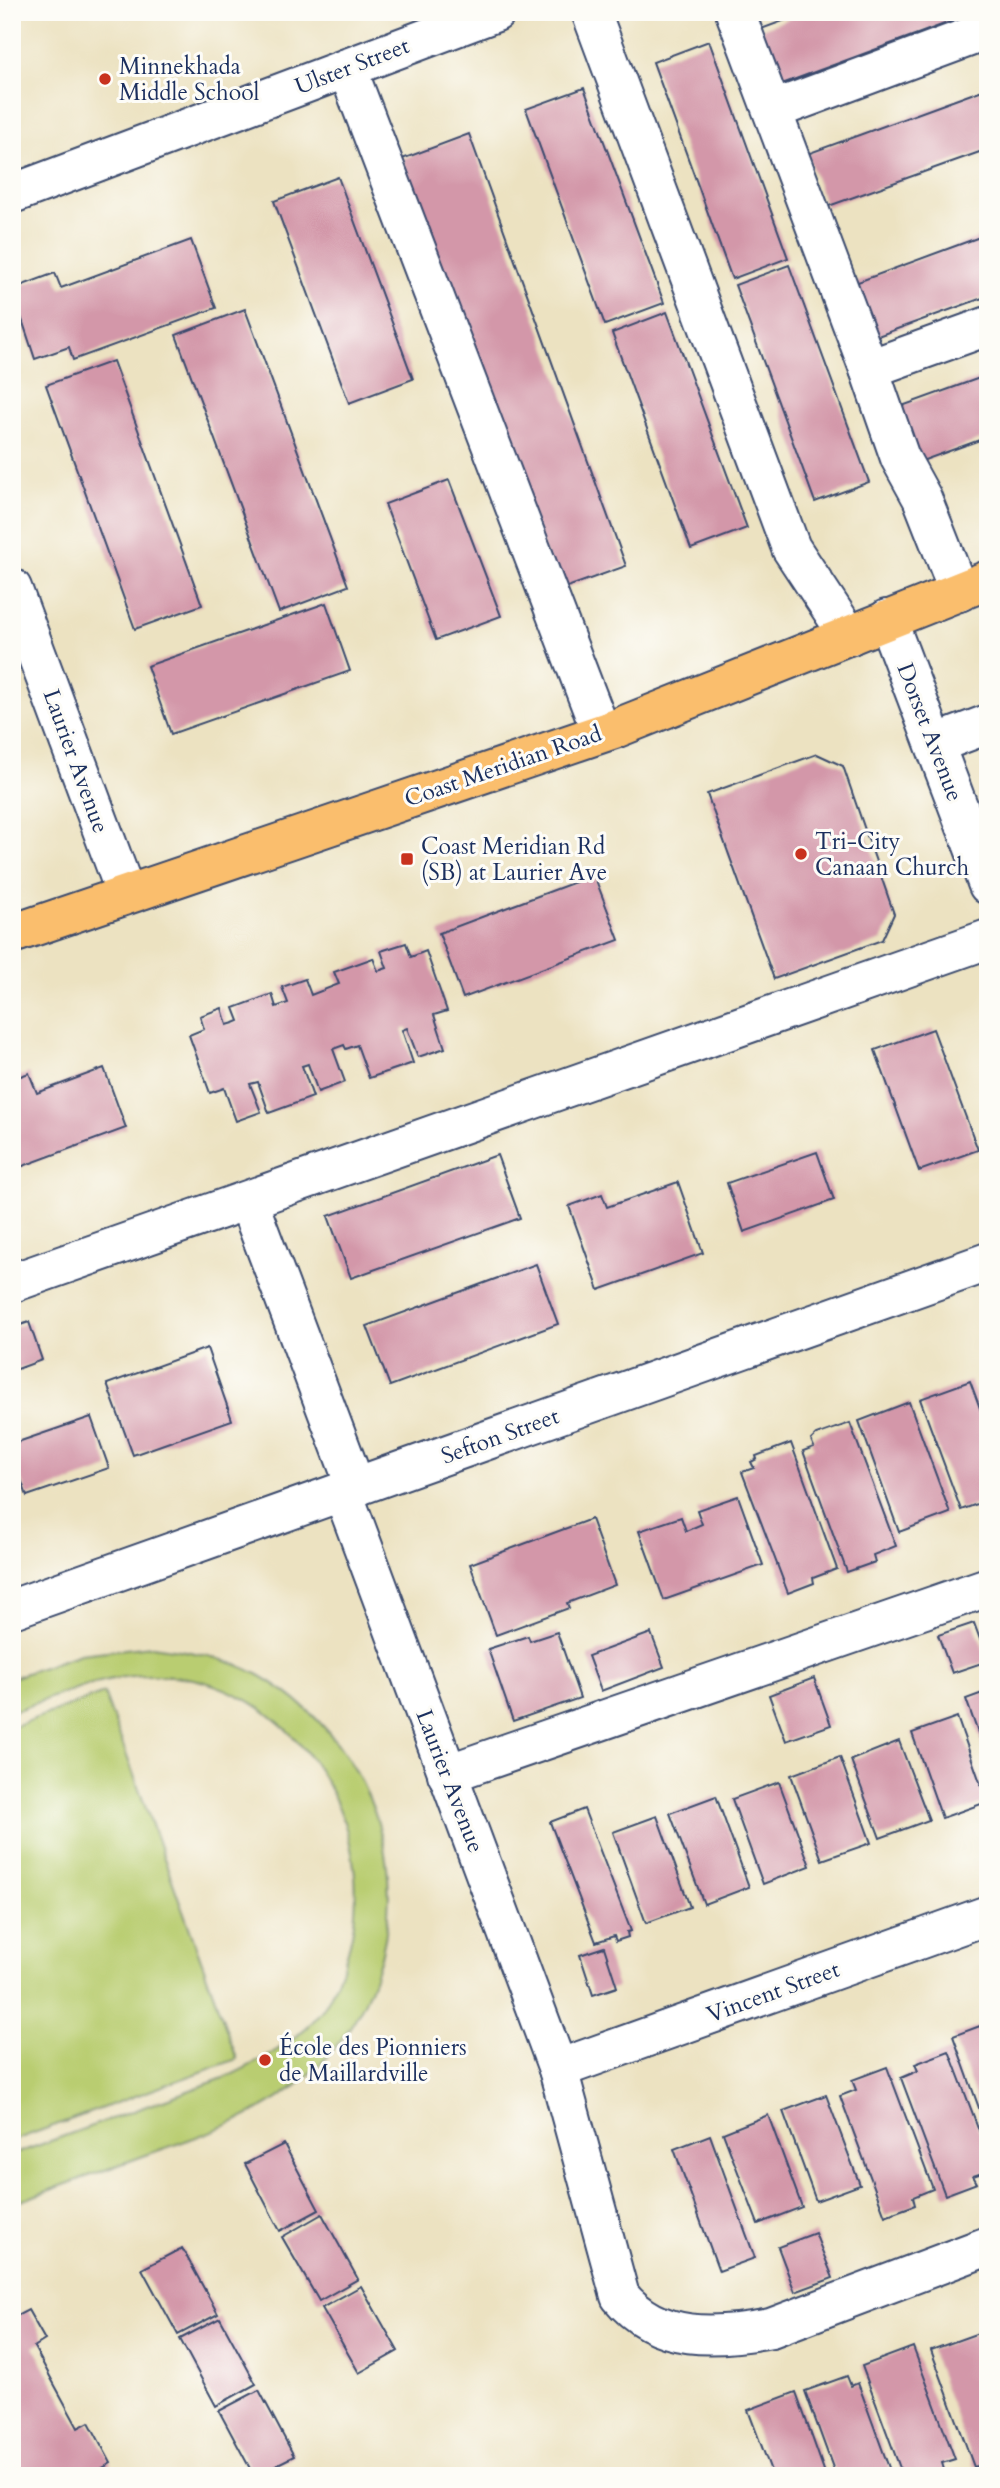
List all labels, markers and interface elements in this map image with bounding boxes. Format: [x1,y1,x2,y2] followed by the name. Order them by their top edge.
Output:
[290,30,414,102] street label: Ulster Street
[119,51,260,108] place label: Minnekhada Middle School
[97,71,113,87] marker: Minnekhada Middle School
[889,658,971,806] street label: Dorset Avenue
[36,685,116,837] street label: Laurier Avenue
[400,717,606,814] street label: Coast Meridian Road
[815,826,969,883] place label: Tri-City Canaan Church
[421,831,607,888] place label: Coast Meridian Rd (SB) at Laurier Ave
[793,846,809,862] marker: Tri-City Canaan Church
[399,851,415,867] marker: Coast Meridian Rd (SB) at Laurier Ave
[437,1400,563,1472] street label: Sefton Street
[408,1705,492,1857] street label: Laurier Avenue
[702,1954,844,2030] street label: Vincent Street
[279,2032,467,2089] place label: École des Pionniers de Maillardville
[257,2052,273,2068] marker: École des Pionniers de Maillardville

